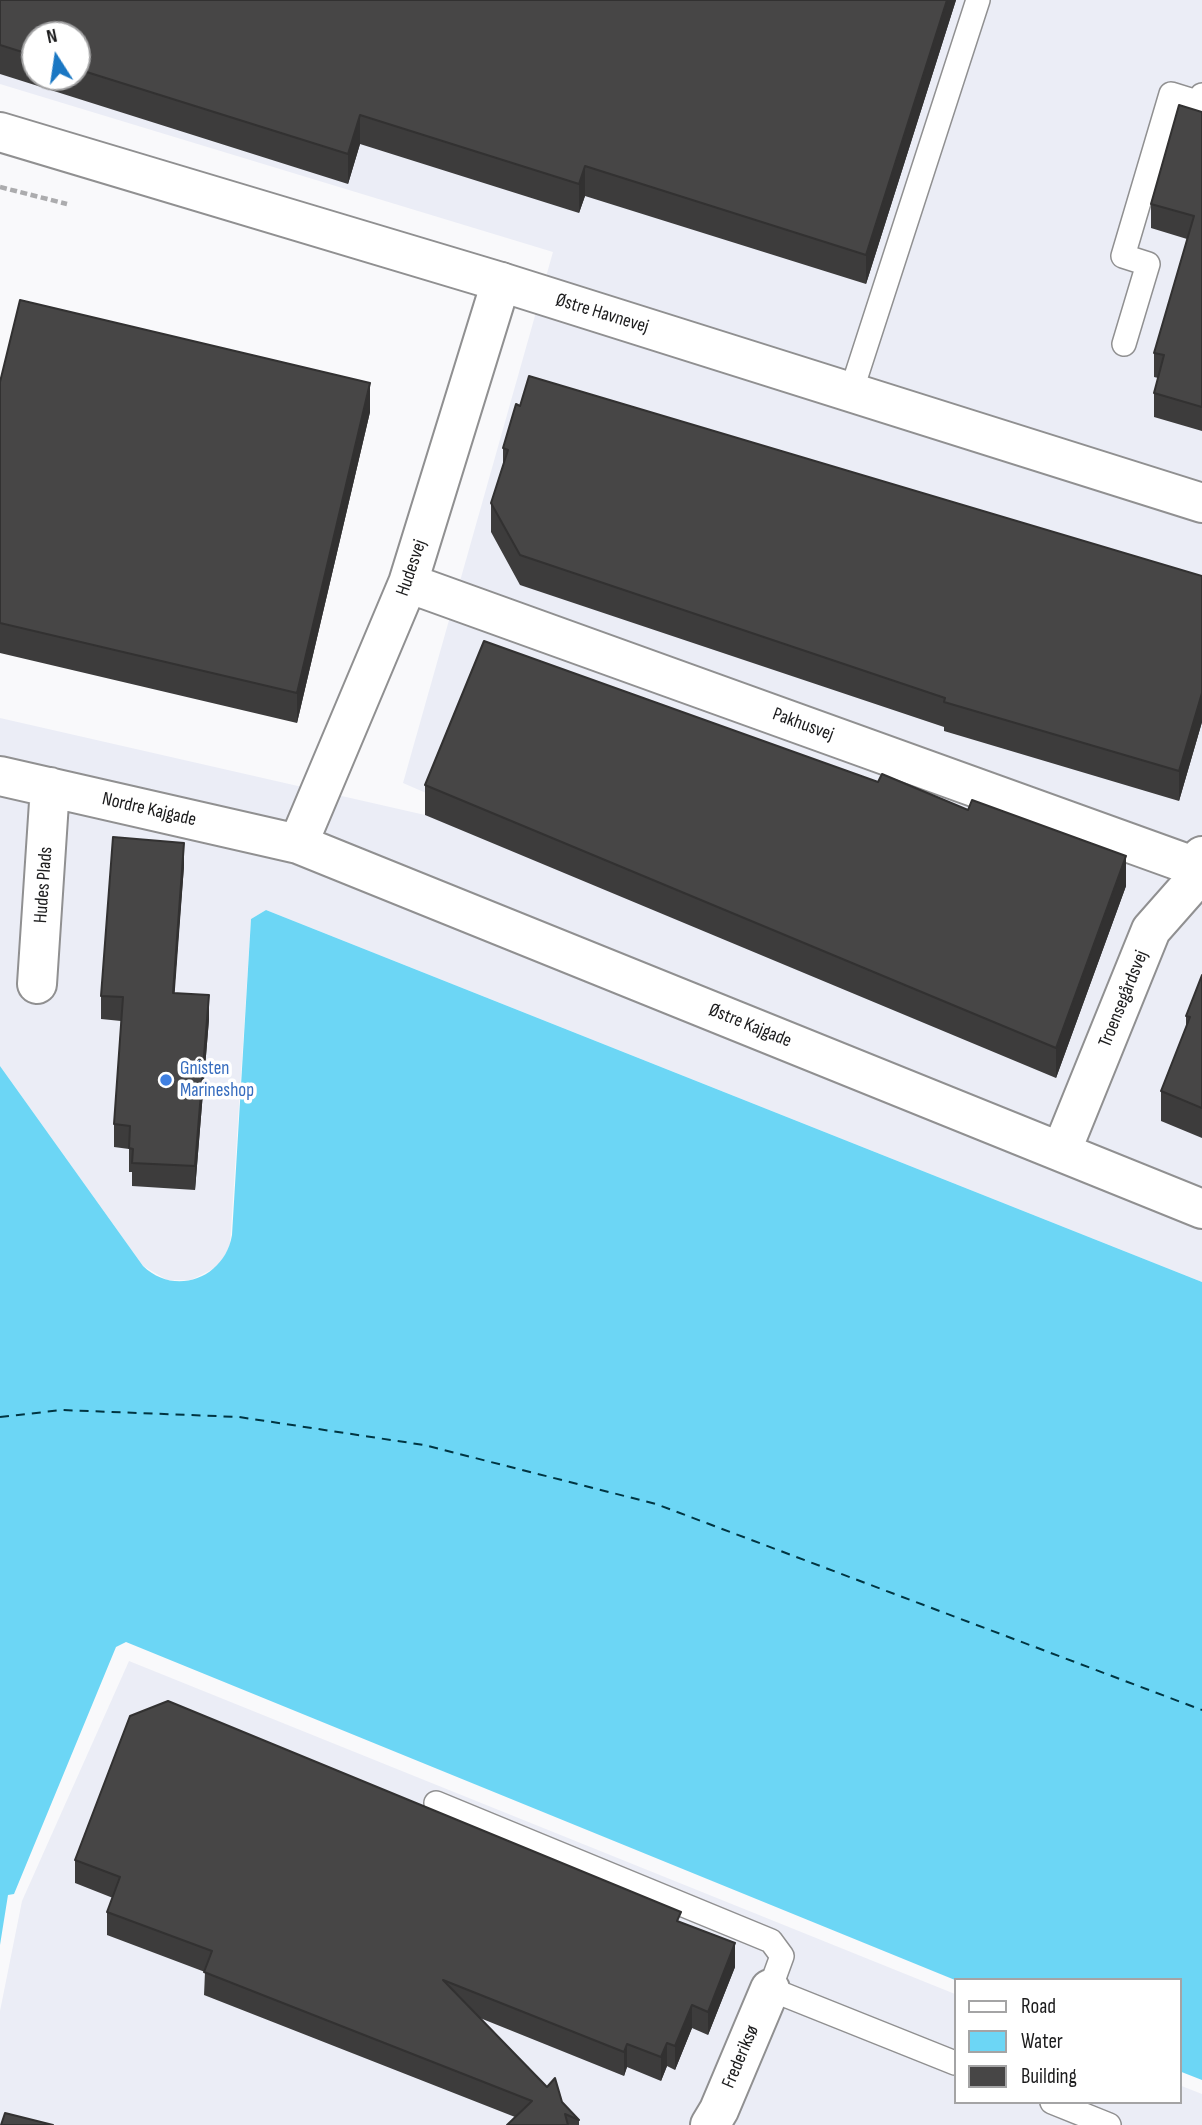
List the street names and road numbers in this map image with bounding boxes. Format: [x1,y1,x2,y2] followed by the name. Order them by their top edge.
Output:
[553,289,651,339] street label: Østre Havnevej
[392,537,432,599] street label: Hudesvej
[769,703,837,747] street label: Pakhusvej
[100,788,198,832] street label: Nordre Kajgade
[30,846,58,924] street label: Hudes Plads
[1094,947,1154,1051] street label: Troensegårdsvej
[705,999,795,1053] street label: Østre Kajgade
[718,2022,764,2092] street label: Frederiksø

